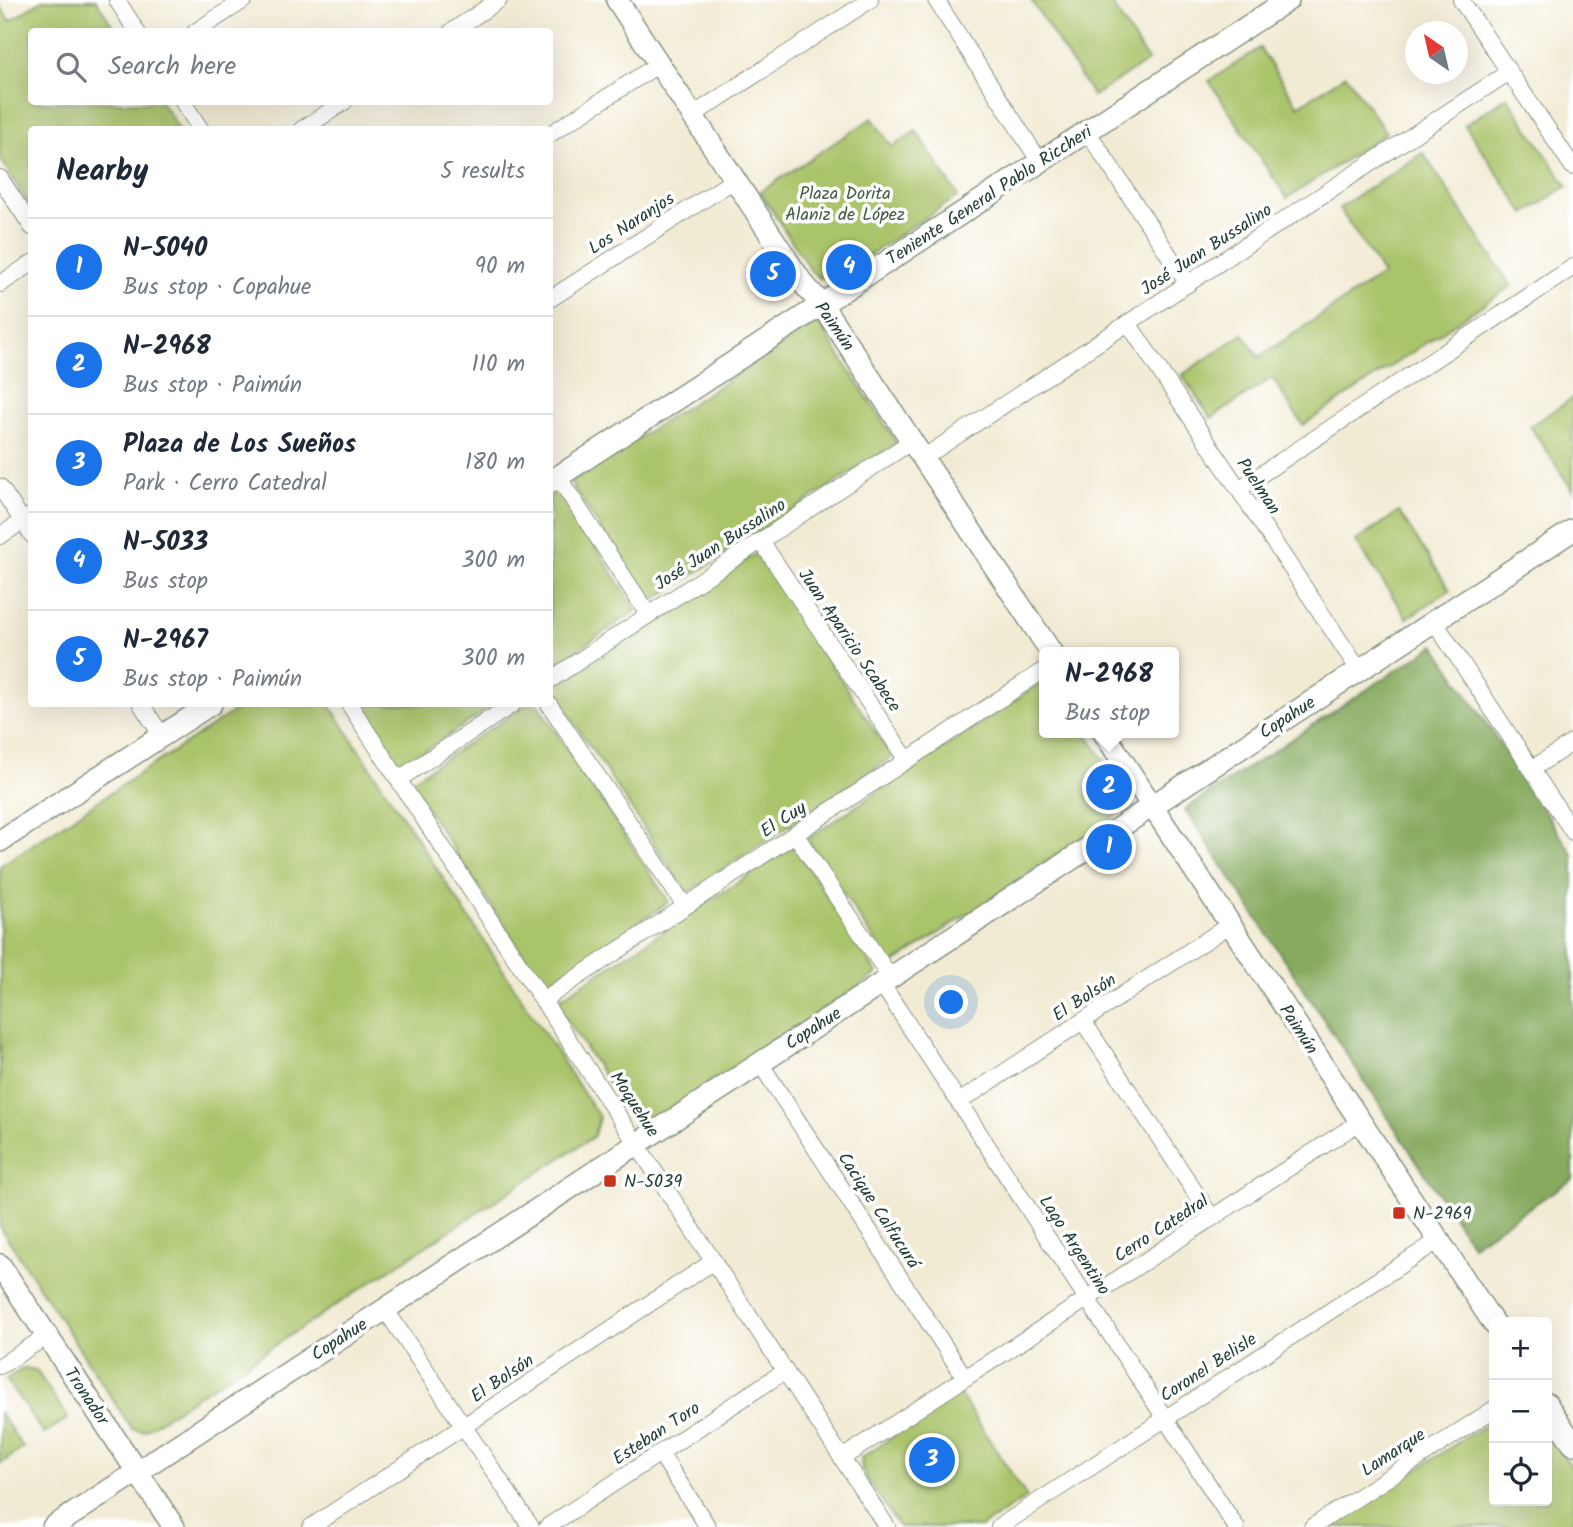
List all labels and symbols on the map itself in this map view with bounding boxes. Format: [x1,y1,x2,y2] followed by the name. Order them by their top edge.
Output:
[1405,21,1468,84] north arrow
[881,118,1099,274] street label: Teniente General Pablo Riccheri
[785,180,905,230] park label: Plaza Dorita Alaniz de López
[583,185,681,263] street label: Los Naranjos
[1135,197,1278,304] street label: José Juan Bussalino
[826,241,872,293] pin: 4
[750,248,796,300] pin: 5
[806,296,861,358] street label: Paimún
[1228,452,1287,521] street label: Puelman
[649,492,792,599] street label: José Juan Bussalino
[790,563,908,719] street label: Juan Aparicio Scabece
[1254,689,1322,747] street label: Copahue
[1086,761,1132,813] pin: 2
[755,794,813,846] street label: El Cuy
[1086,821,1132,873] pin: 1
[1047,967,1123,1030] street label: El Bolsón
[934,985,968,1019] your location
[1271,999,1325,1061] street label: Paimún
[780,1000,848,1058] street label: Copahue
[601,1066,666,1144] street label: Moquehue
[829,1147,927,1276] street label: Cacique Calfucurá
[624,1168,682,1197] place label: N-5039
[602,1173,618,1189] marker: N-5039
[1109,1187,1216,1271] street label: Cerro Catedral
[1030,1190,1117,1302] street label: Lago Argentino
[1413,1200,1472,1229] place label: N-2969
[1391,1205,1407,1221] marker: N-2969
[306,1311,374,1369] street label: Copahue
[1154,1326,1263,1411] street label: Coronel Belisle
[465,1347,541,1411] street label: El Bolsón
[56,1362,116,1433] street label: Tronador
[607,1395,707,1474] street label: Esteban Toro
[1356,1421,1432,1485] street label: Lamarque
[909,1434,955,1486] pin: 3

